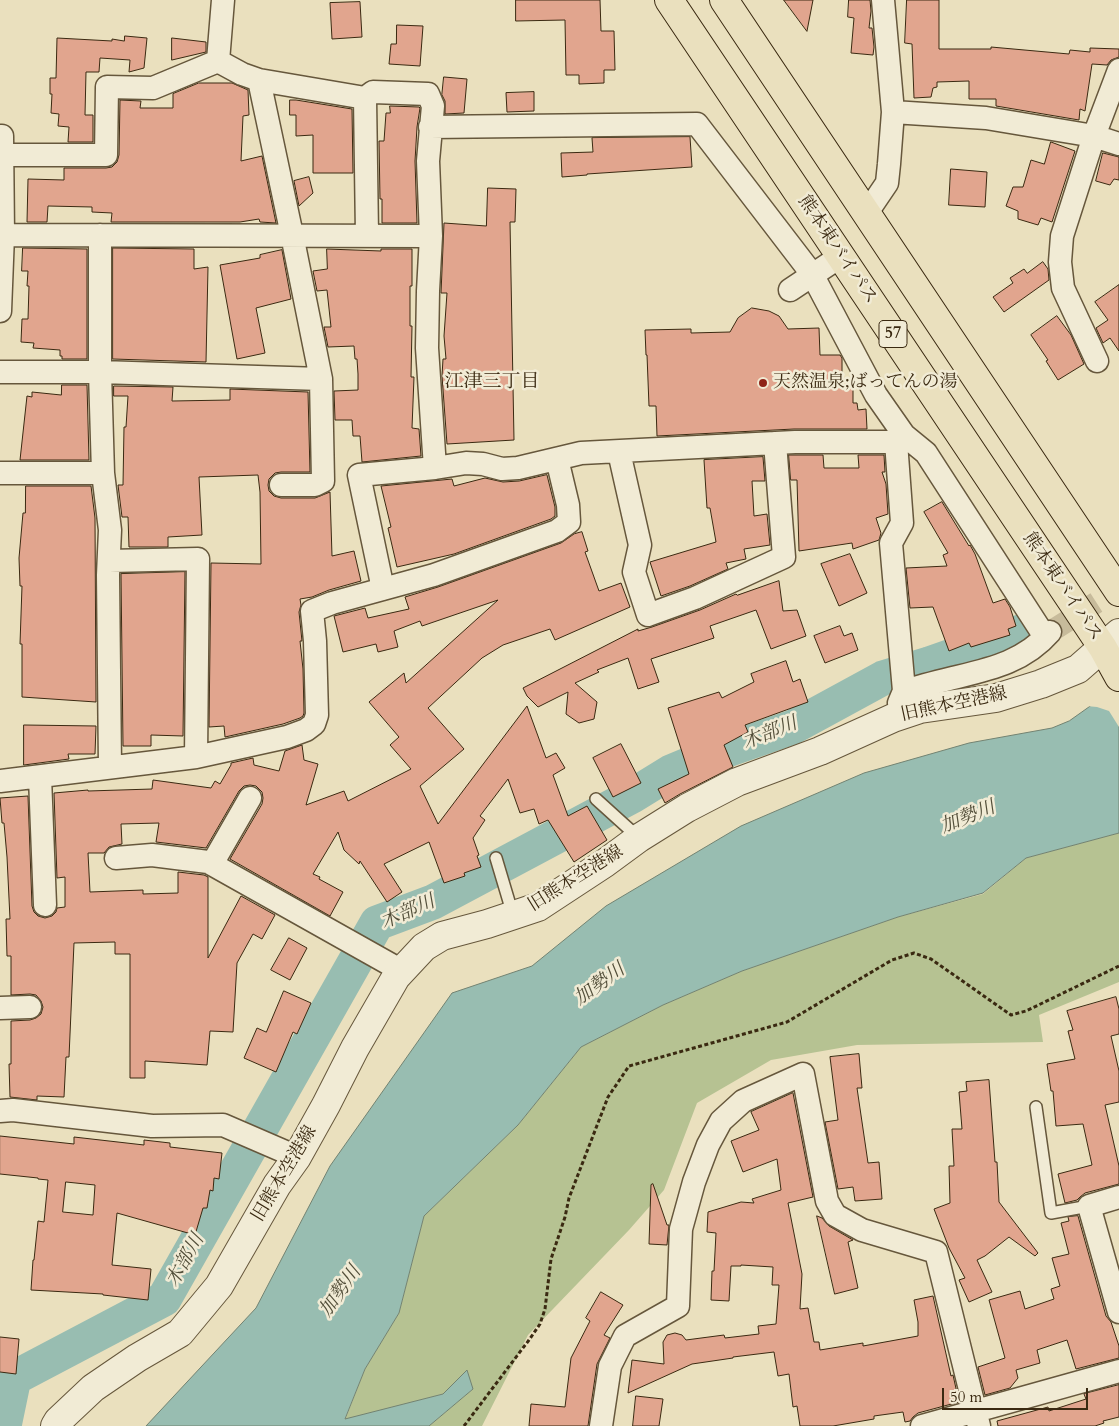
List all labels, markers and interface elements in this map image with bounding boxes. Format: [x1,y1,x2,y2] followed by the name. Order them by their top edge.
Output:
[793,192,881,308] street label: 熊本東バイパス
[879,320,907,348] road number: 57
[445,372,539,394] district label: 江津三丁目
[773,372,958,394] place label: 天然温泉;ばってんの湯
[757,377,769,389] marker: 天然温泉;ばってんの湯
[1018,529,1106,645] street label: 熊本東バイパス
[899,683,1009,727] street label: 旧熊本空港線
[739,713,801,755] water label: 木部川
[937,797,999,839] water label: 加勢川
[524,841,628,917] street label: 旧熊本空港線
[377,891,439,935] water label: 木部川
[570,959,630,1011] water label: 加勢川
[248,1122,322,1226] street label: 旧熊本空港線
[162,1231,210,1291] water label: 木部川
[315,1262,367,1322] water label: 加勢川
[944,1378,1090,1410] scale bar
[950,1387,982,1407] text: 50 m

